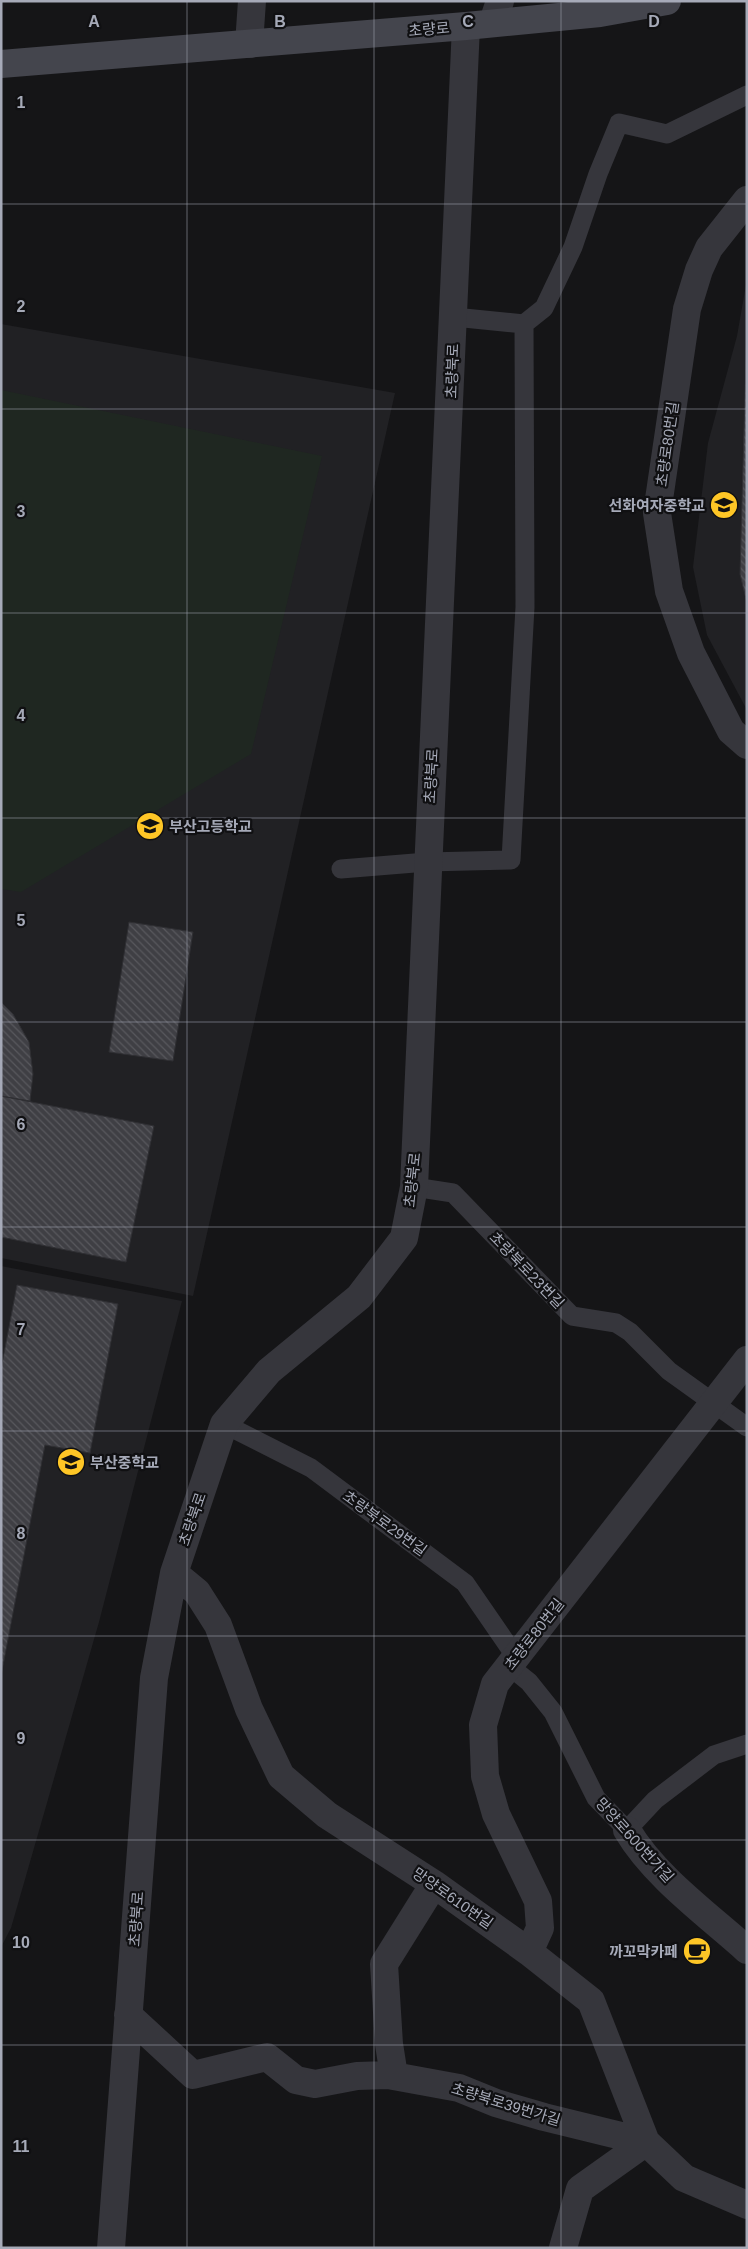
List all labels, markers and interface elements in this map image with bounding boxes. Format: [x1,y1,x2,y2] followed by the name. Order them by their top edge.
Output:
[88,13,100,30] text: A
[274,13,286,30] text: B
[462,13,474,30] text: C
[648,13,660,30] text: D
[408,19,450,39] street label: 초량로
[17,94,26,111] text: 1
[17,298,26,315] text: 2
[443,343,461,399] street label: 초량북로
[653,400,681,488] street label: 초량로80번길
[709,490,739,520] school or university icon: 선화여자중학교
[608,497,705,514] place label: 선화여자중학교
[17,503,26,520] text: 3
[17,707,26,724] text: 4
[421,748,441,804] street label: 초량북로
[135,811,165,841] school or university icon: 부산고등학교
[169,818,252,835] place label: 부산고등학교
[17,912,26,929] text: 5
[17,1116,26,1133] text: 6
[401,1152,423,1208] street label: 초량북로
[486,1228,568,1312] street label: 초량북로23번길
[17,1321,26,1338] text: 7
[56,1447,86,1477] school or university icon: 부산중학교
[90,1454,159,1471] place label: 부산중학교
[340,1487,430,1559] street label: 초량북로29번길
[175,1490,209,1548] street label: 초량북로
[17,1525,26,1542] text: 8
[501,1595,567,1673] street label: 초량로80번길
[17,1730,26,1747] text: 9
[593,1794,677,1886] street label: 망양로600번가길
[410,1864,496,1932] street label: 망양로610번길
[126,1891,146,1947] street label: 초량북로
[12,1934,30,1951] text: 10
[682,1936,712,1966] cafe icon: 까꼬막카페
[609,1943,678,1960] place label: 까꼬막카페
[449,2079,563,2129] street label: 초량북로39번가길
[13,2138,30,2155] text: 11

